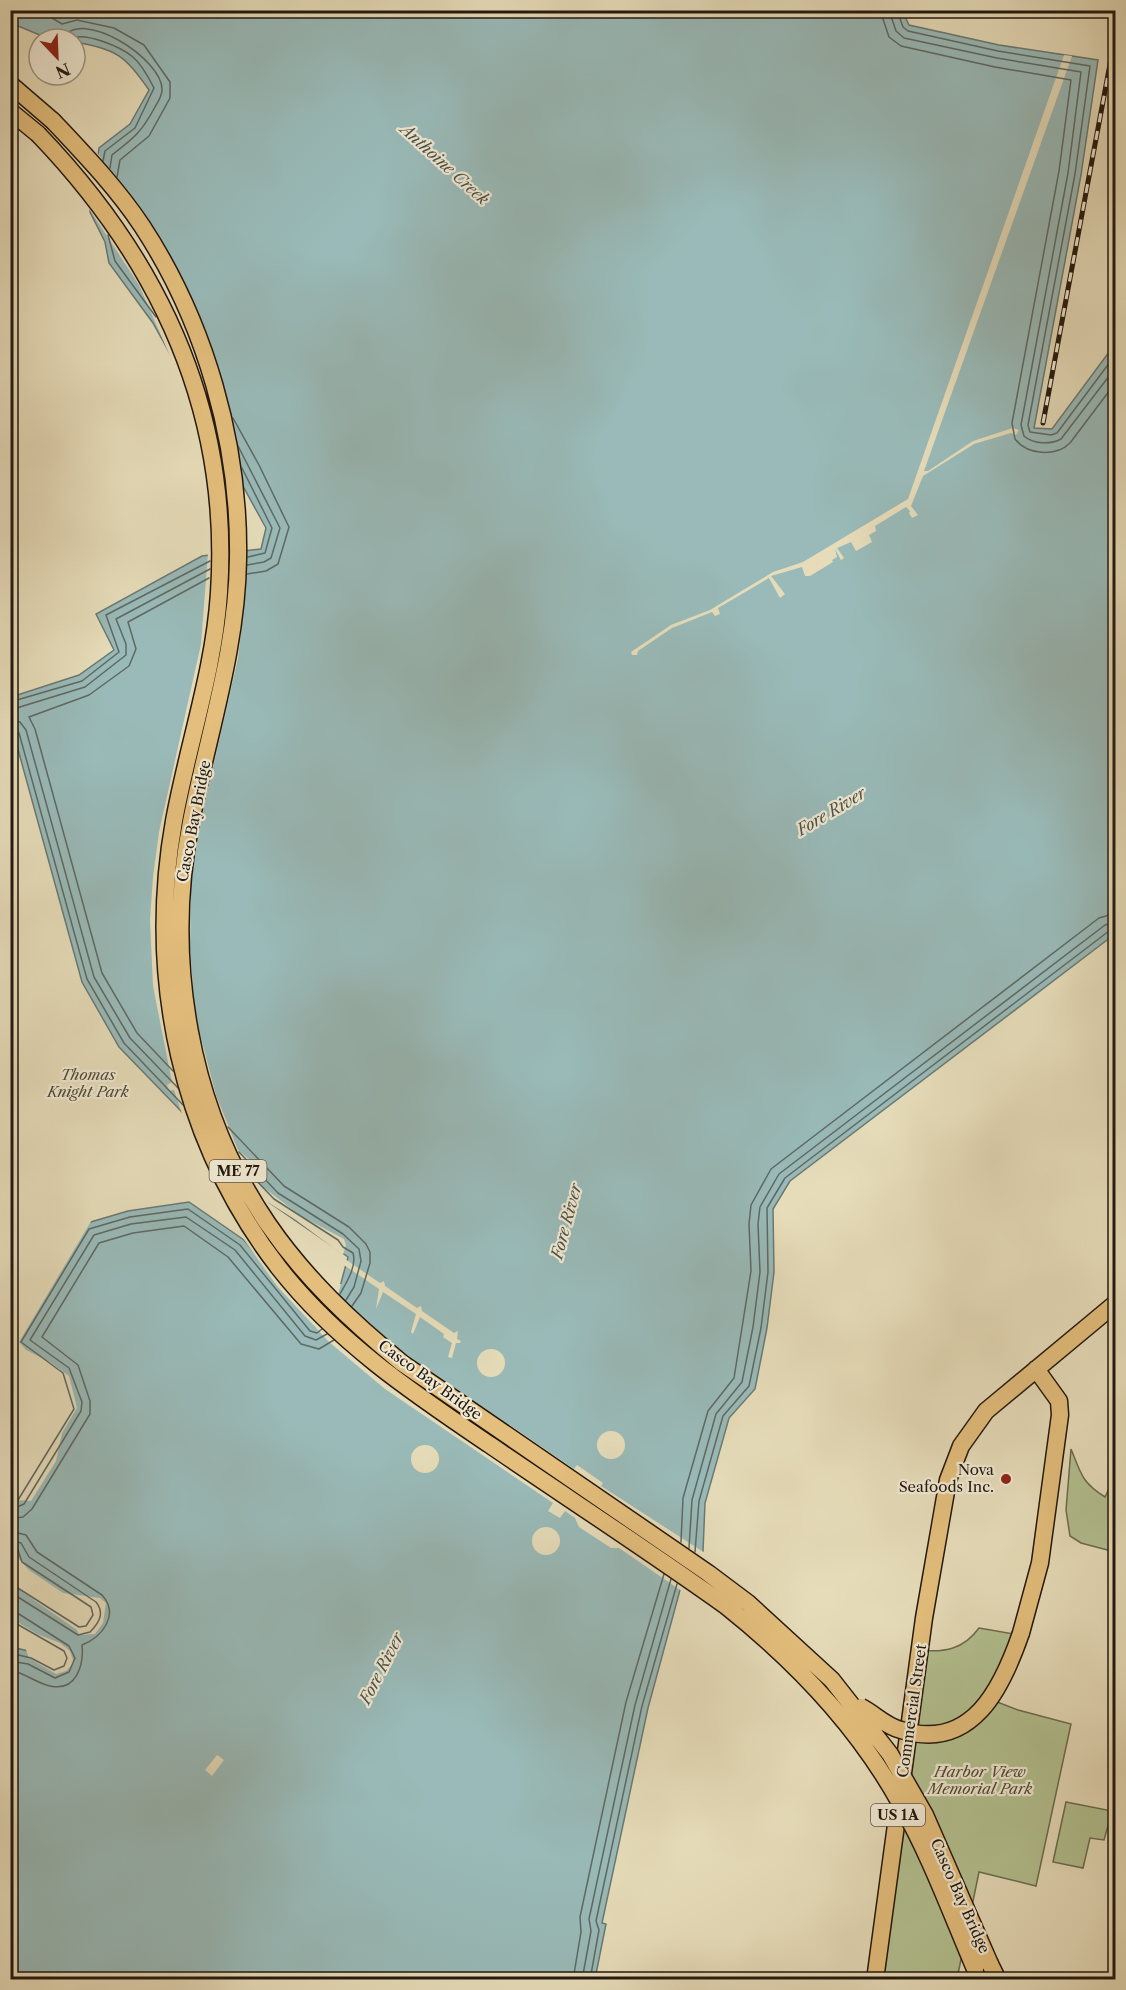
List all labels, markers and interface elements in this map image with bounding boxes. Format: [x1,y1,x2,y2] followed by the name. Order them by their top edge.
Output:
[27,27,87,87] north arrow
[52,59,73,83] text: N
[394,117,494,209] water label: Anthoine Creek
[172,758,215,883] street label: Casco Bay Bridge
[791,782,871,841] water label: Fore River
[46,1065,129,1101] park label: Thomas Knight Park
[210,1160,266,1182] road number: ME 77
[546,1180,586,1263] water label: Fore River
[375,1336,486,1424] street label: Casco Bay Bridge
[899,1460,994,1496] place label: Nova Seafoods Inc.
[999,1472,1013,1486] marker: Nova Seafoods Inc.
[354,1628,408,1709] water label: Fore River
[893,1642,930,1779] street label: Commercial Street
[926,1762,1032,1798] park label: Harbor View Memorial Park
[871,1804,925,1826] road number: US 1A
[927,1835,994,1956] street label: Casco Bay Bridge

